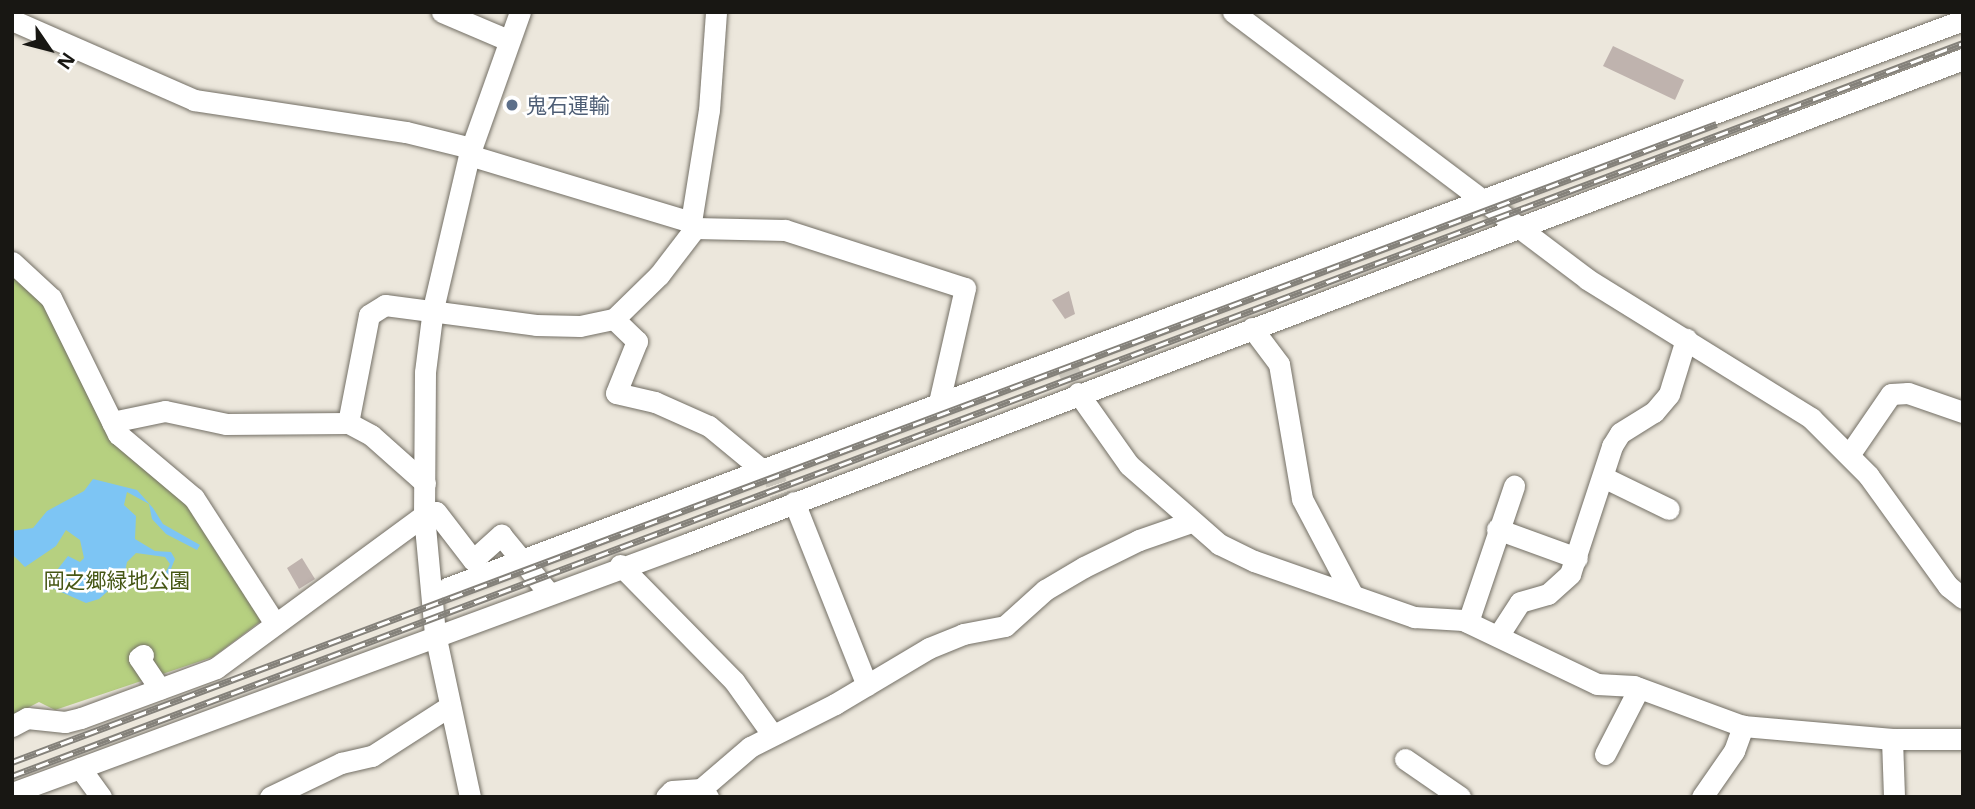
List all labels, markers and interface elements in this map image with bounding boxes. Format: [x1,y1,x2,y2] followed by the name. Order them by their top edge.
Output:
[14,14,84,84] north arrow
[51,47,81,75] text: N
[526,92,610,118] place label: 鬼石運輸
[504,97,520,113] marker: 鬼石運輸
[44,567,190,593] park label: 岡之郷緑地公園

